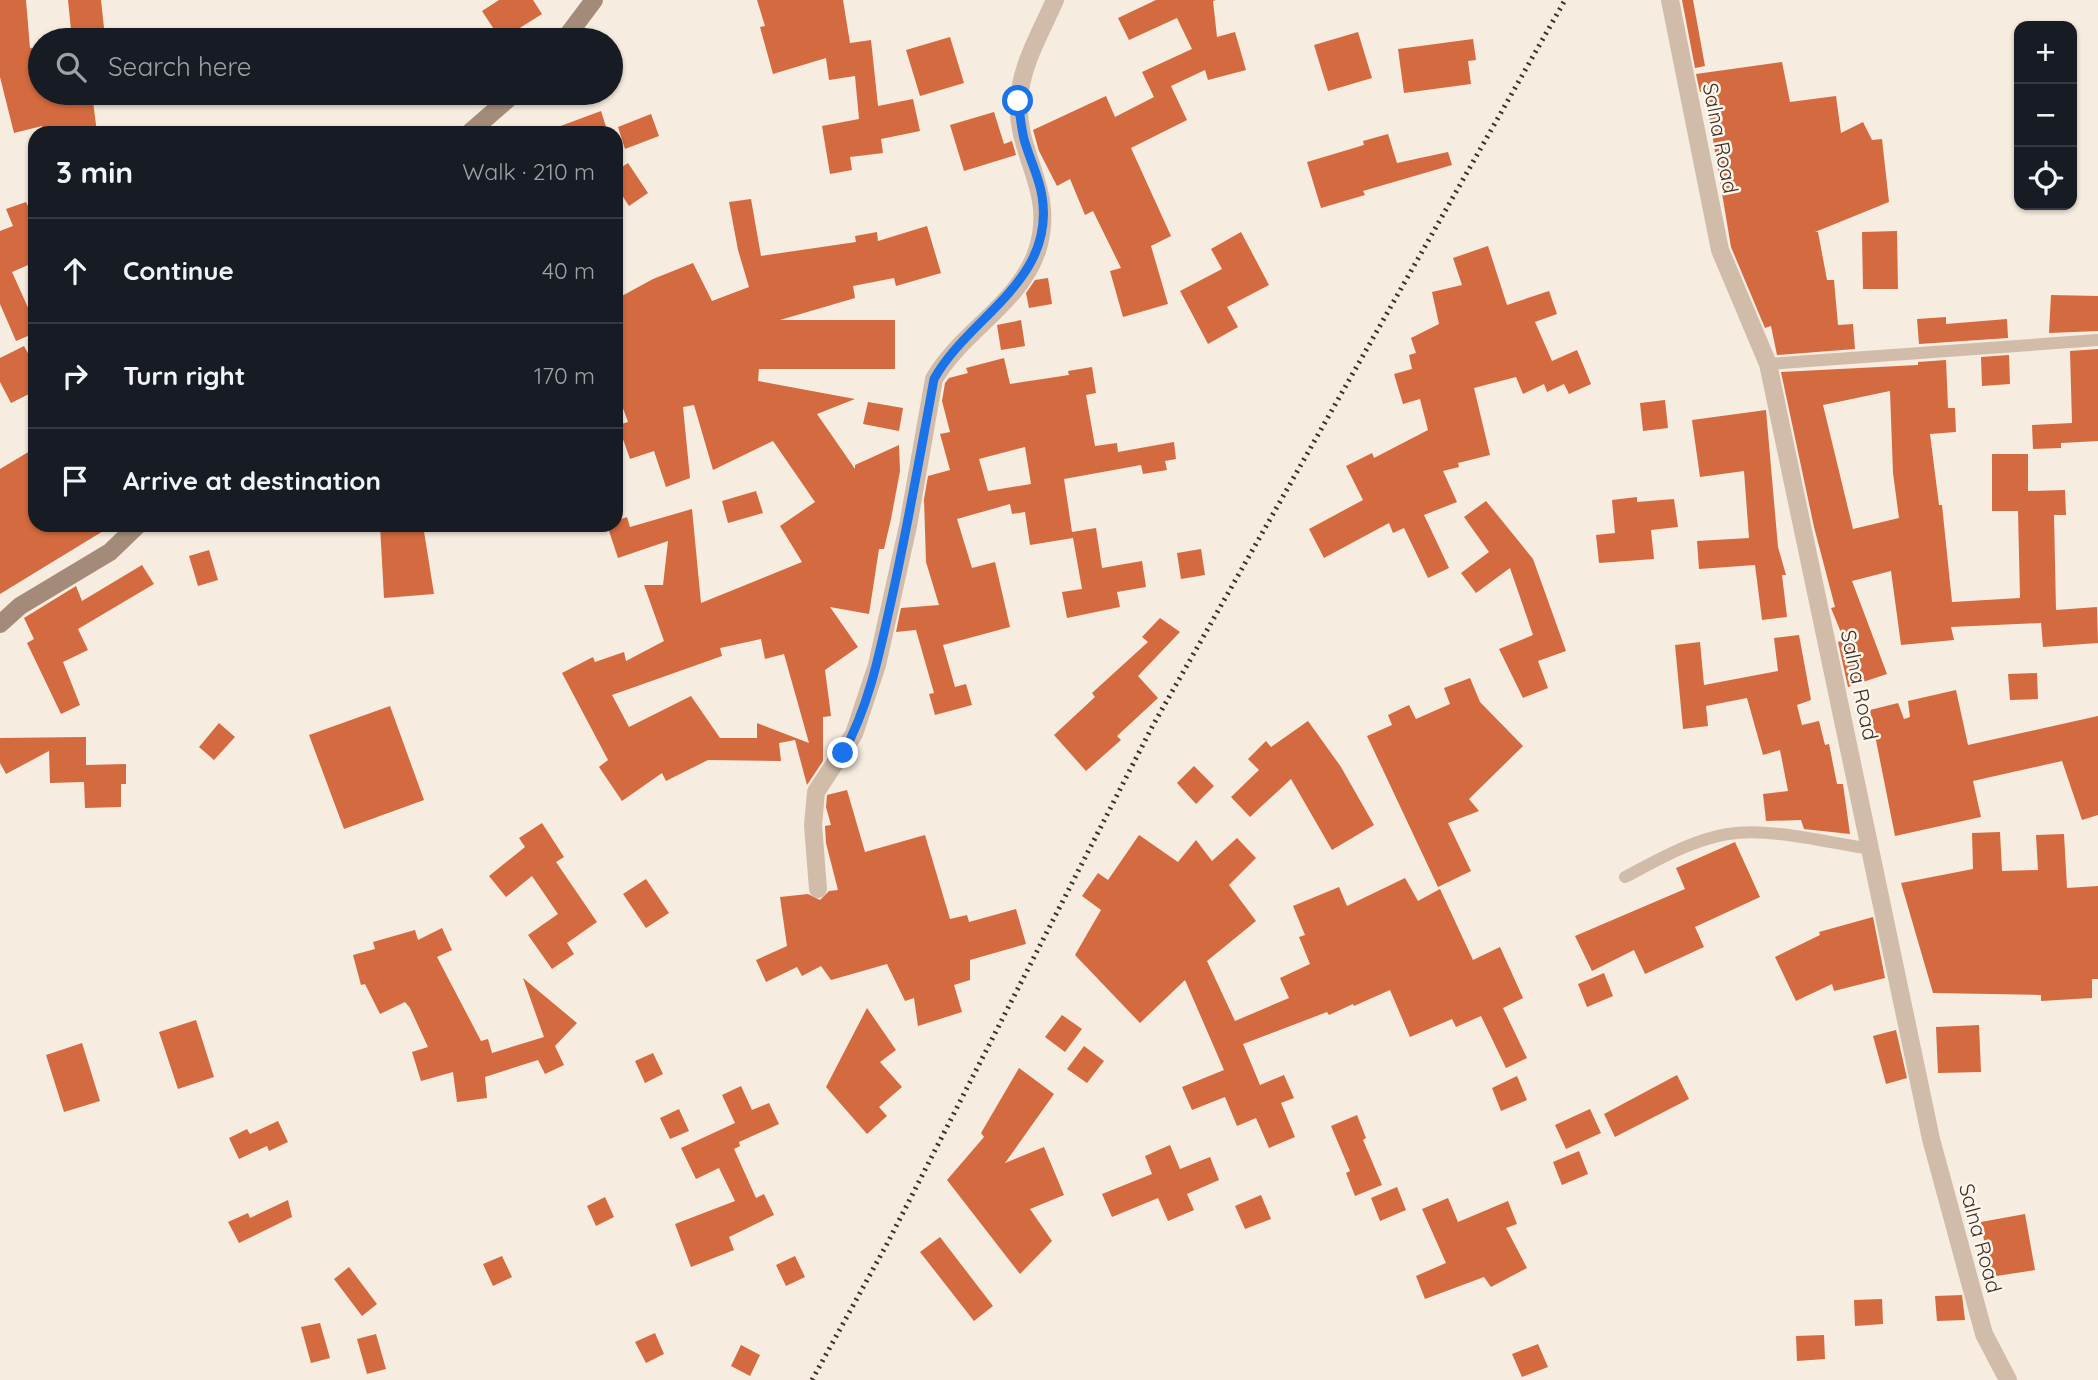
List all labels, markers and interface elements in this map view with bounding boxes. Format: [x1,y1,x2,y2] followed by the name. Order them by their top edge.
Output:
[2014,21,2077,210] map controls
[2014,21,2077,84] button: +
[28,28,623,105] search box
[52,48,90,86] icon: search
[108,50,252,83] text: Search here
[1698,81,1744,195] street label: Salna Road
[2014,84,2077,147] button: −
[1002,85,1033,116] route start
[2014,147,2077,210] button: locate
[56,153,133,191] text: 3 min
[462,157,595,186] text: Walk · 210 m
[56,252,94,290] icon: ahead
[123,254,234,287] text: Continue
[542,256,595,285] text: 40 m
[56,357,94,395] icon: right
[123,359,245,392] text: Turn right
[534,361,595,390] text: 170 m
[56,462,94,500] icon: arrive
[123,464,381,497] text: Arrive at destination
[1836,627,1884,743] street label: Salna Road
[827,737,858,768] route end
[1954,1181,2008,1295] street label: Salna Road

